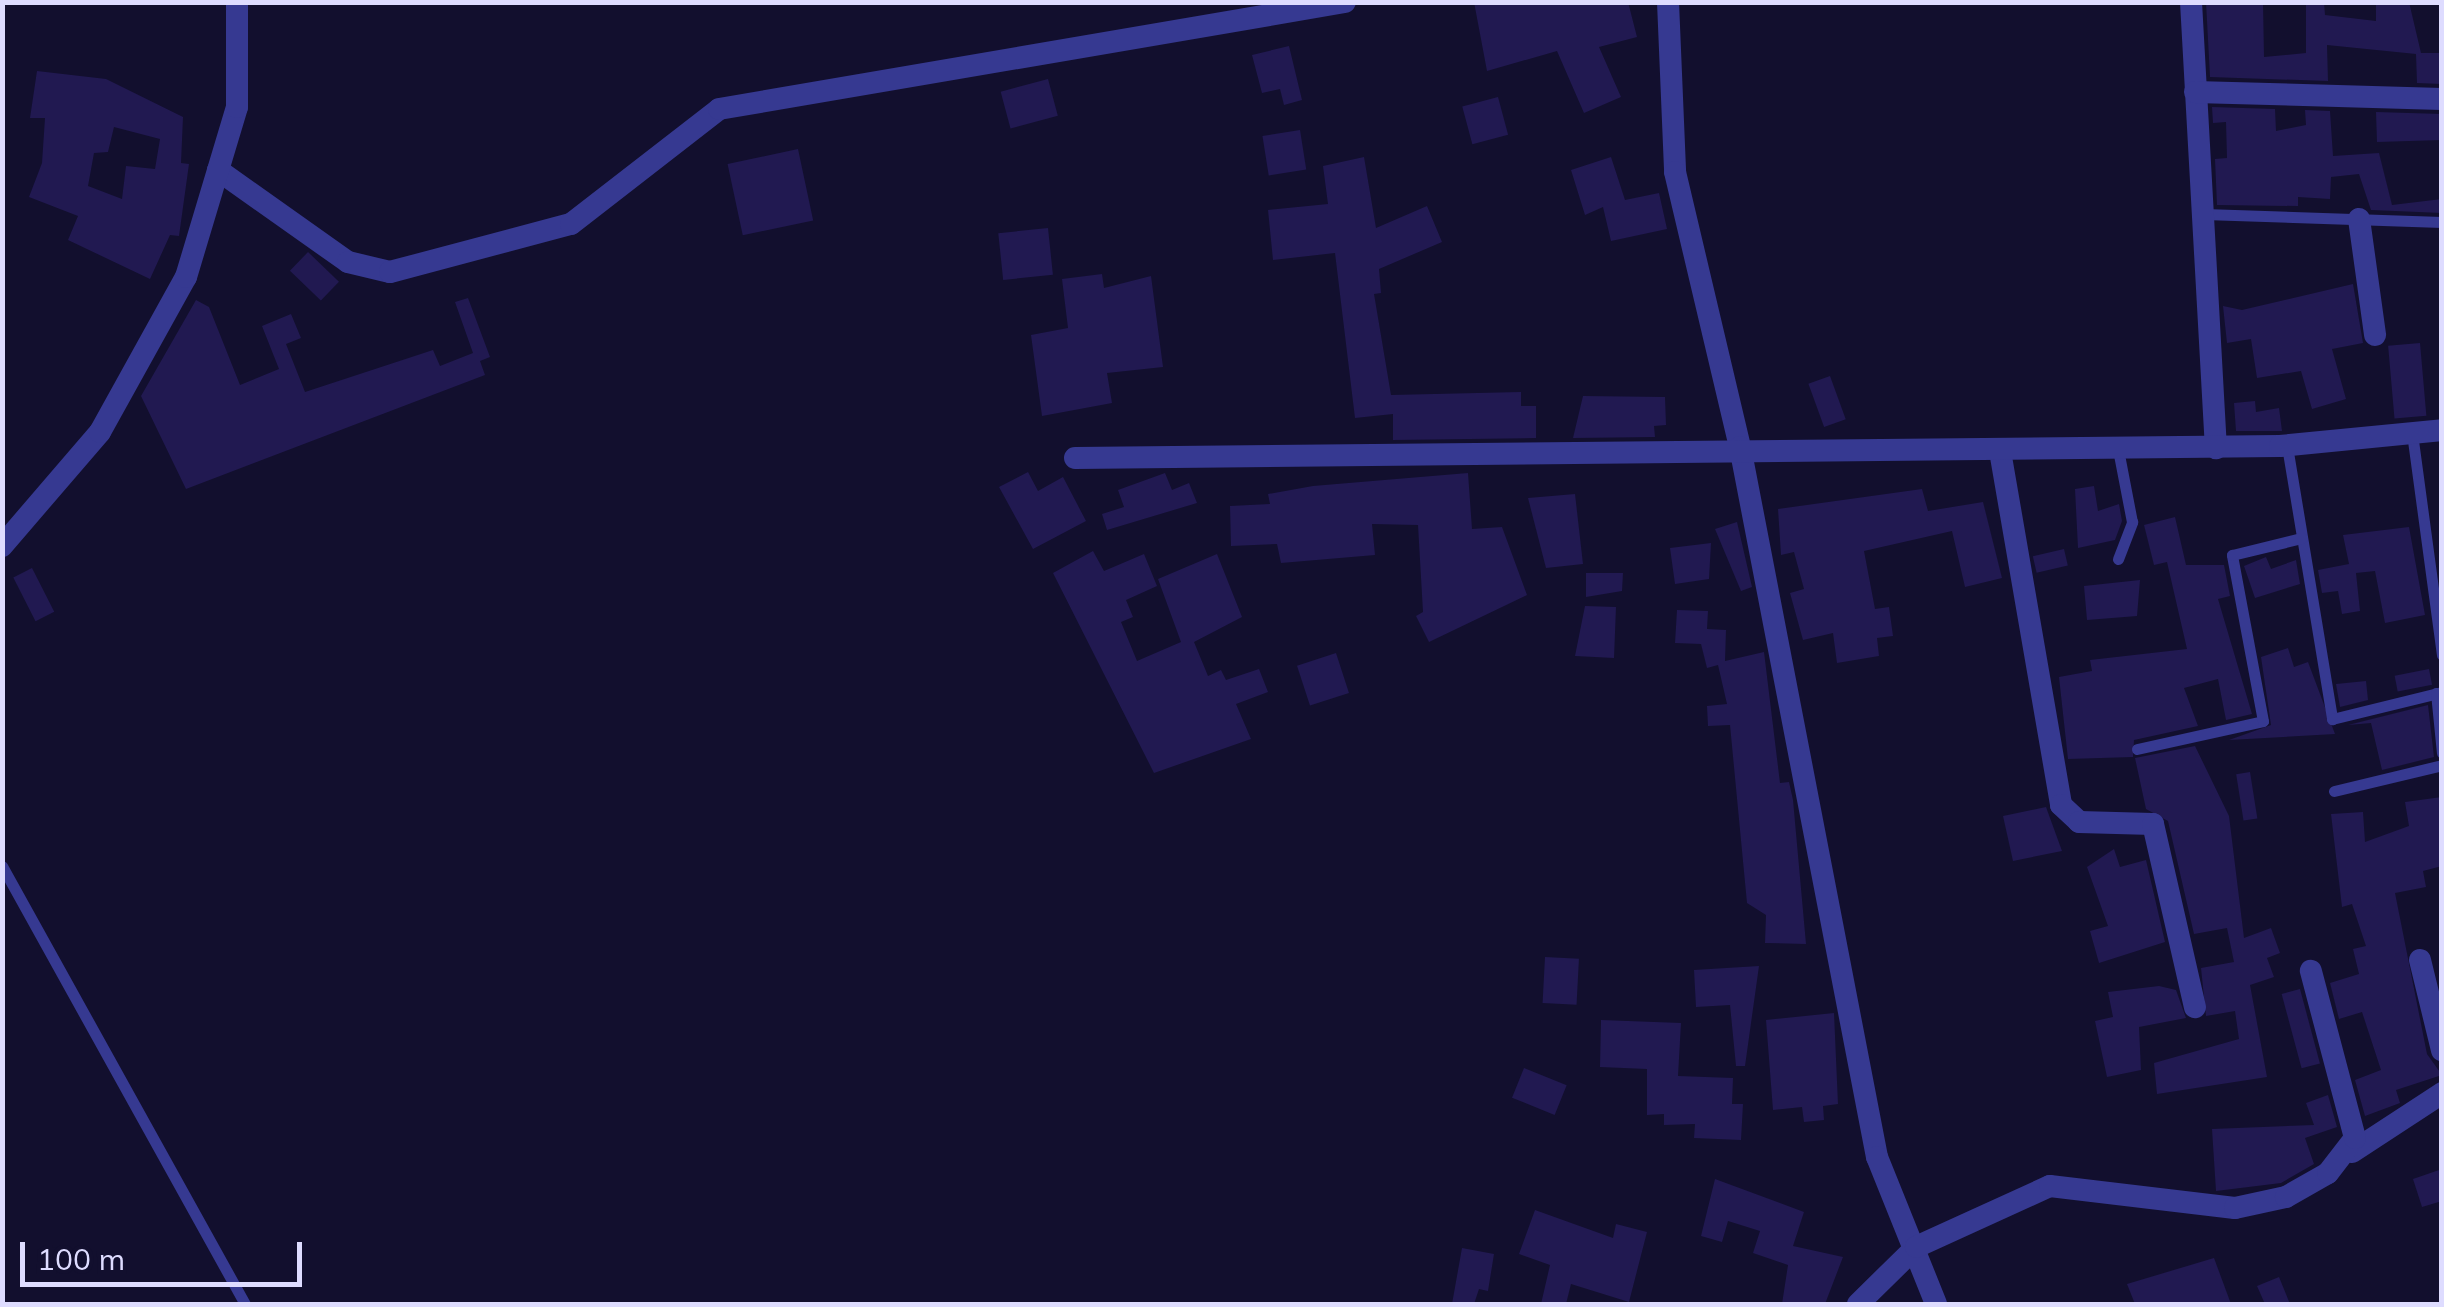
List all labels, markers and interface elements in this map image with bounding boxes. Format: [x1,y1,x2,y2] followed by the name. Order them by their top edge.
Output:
[25,1222,308,1284] scale bar
[37,1240,125,1278] text: 100 m

